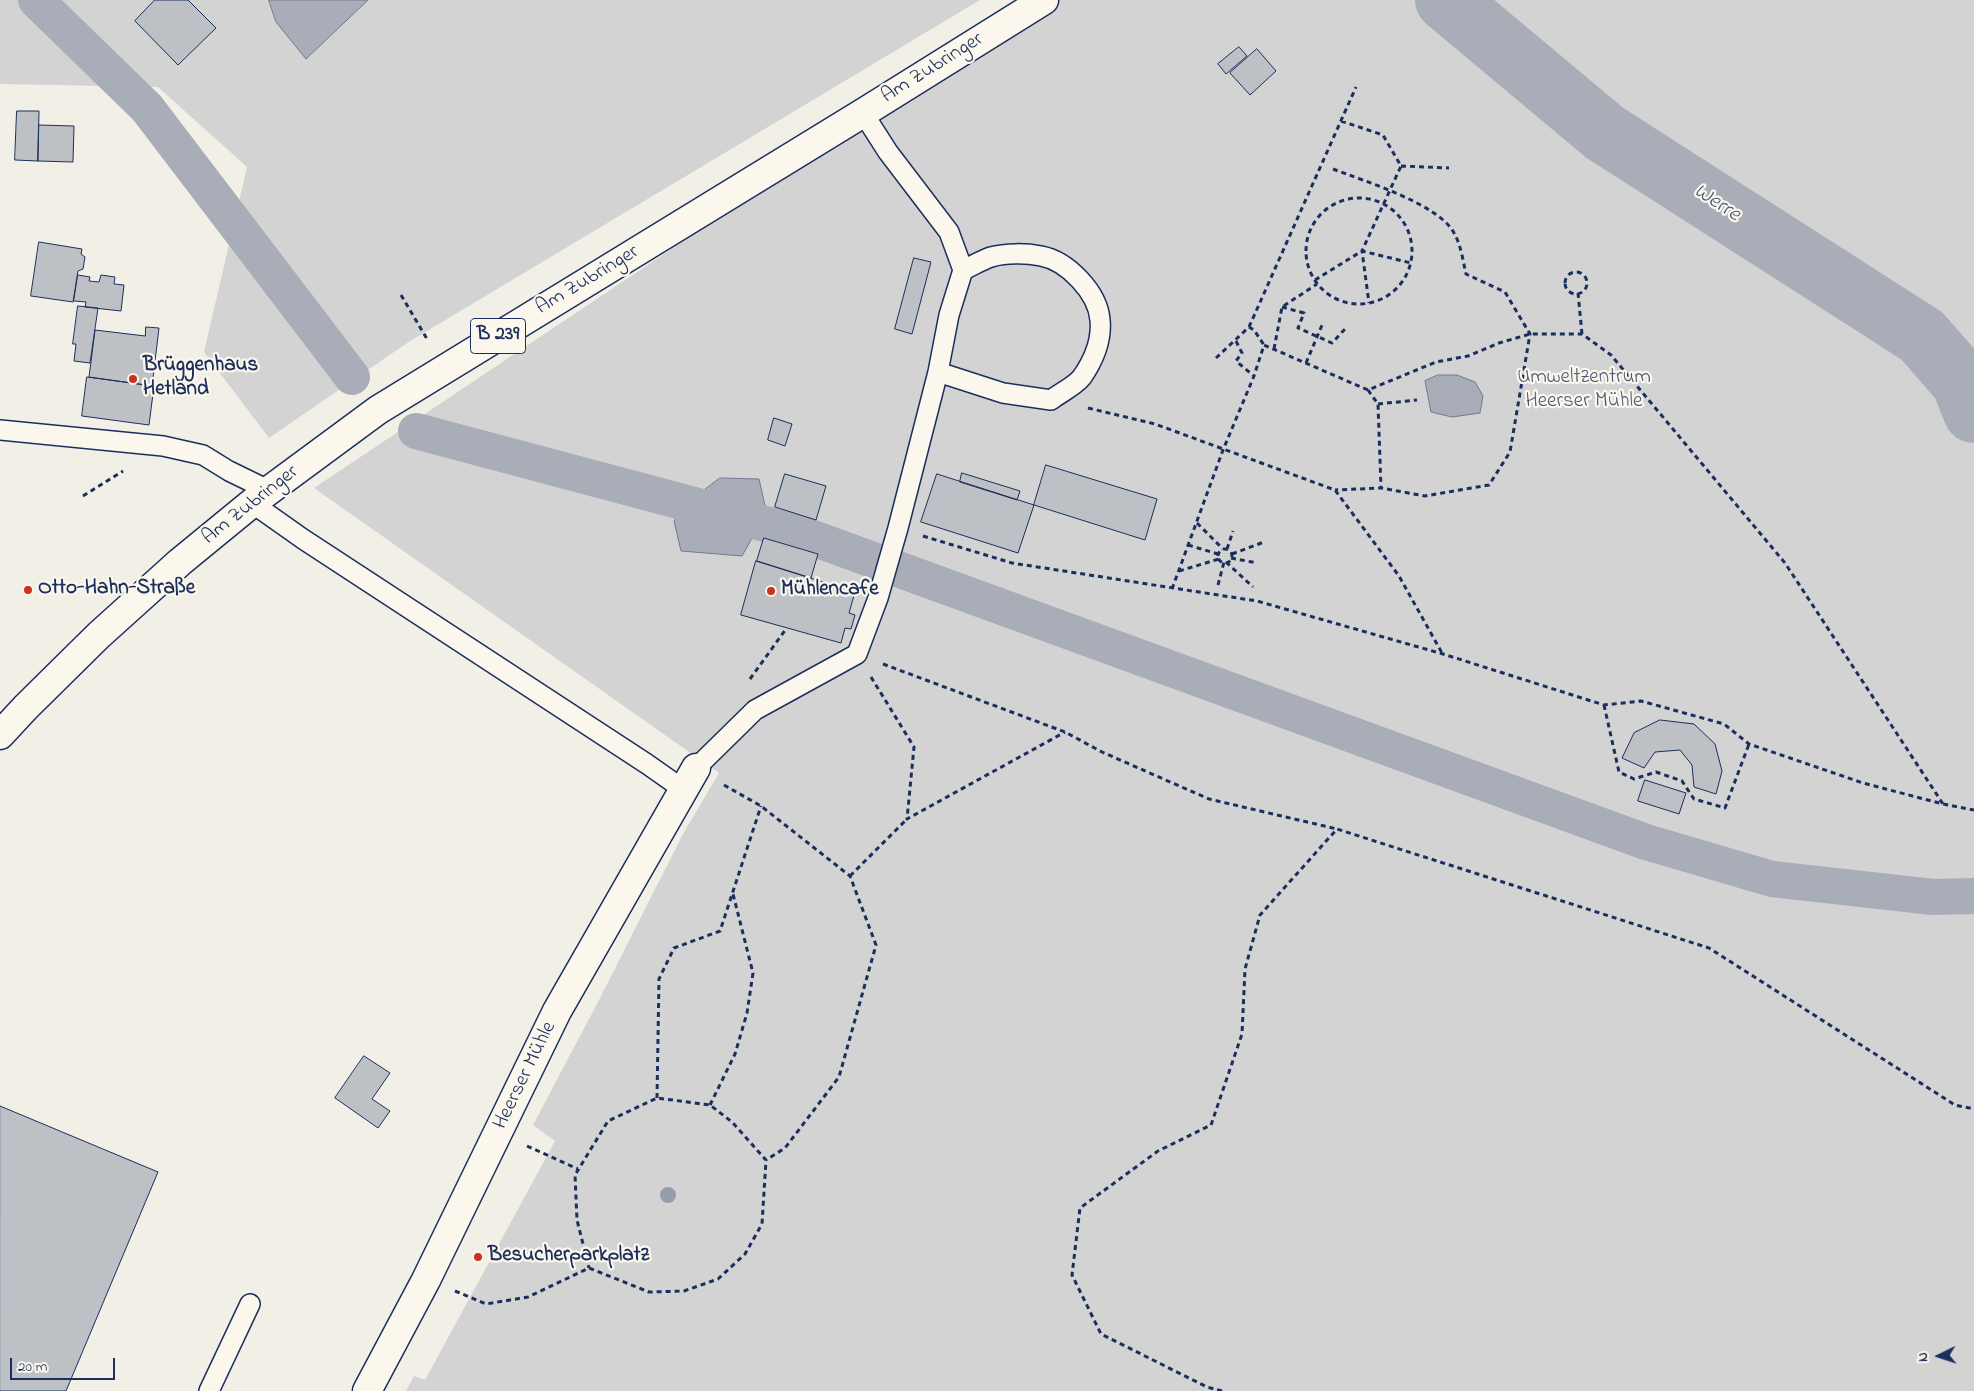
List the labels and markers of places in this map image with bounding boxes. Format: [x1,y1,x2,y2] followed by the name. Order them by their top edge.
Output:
[143,354,258,404] place label: Brüggenhaus Hetland
[127,373,139,385] marker: Brüggenhaus Hetland
[38,577,195,603] place label: Otto-Hahn-Straße
[781,578,879,604] place label: Mühlencafe
[22,584,34,596] marker: Otto-Hahn-Straße
[765,585,777,597] marker: Mühlencafe
[488,1244,649,1270] place label: Besucherparkplatz
[472,1251,484,1263] marker: Besucherparkplatz

